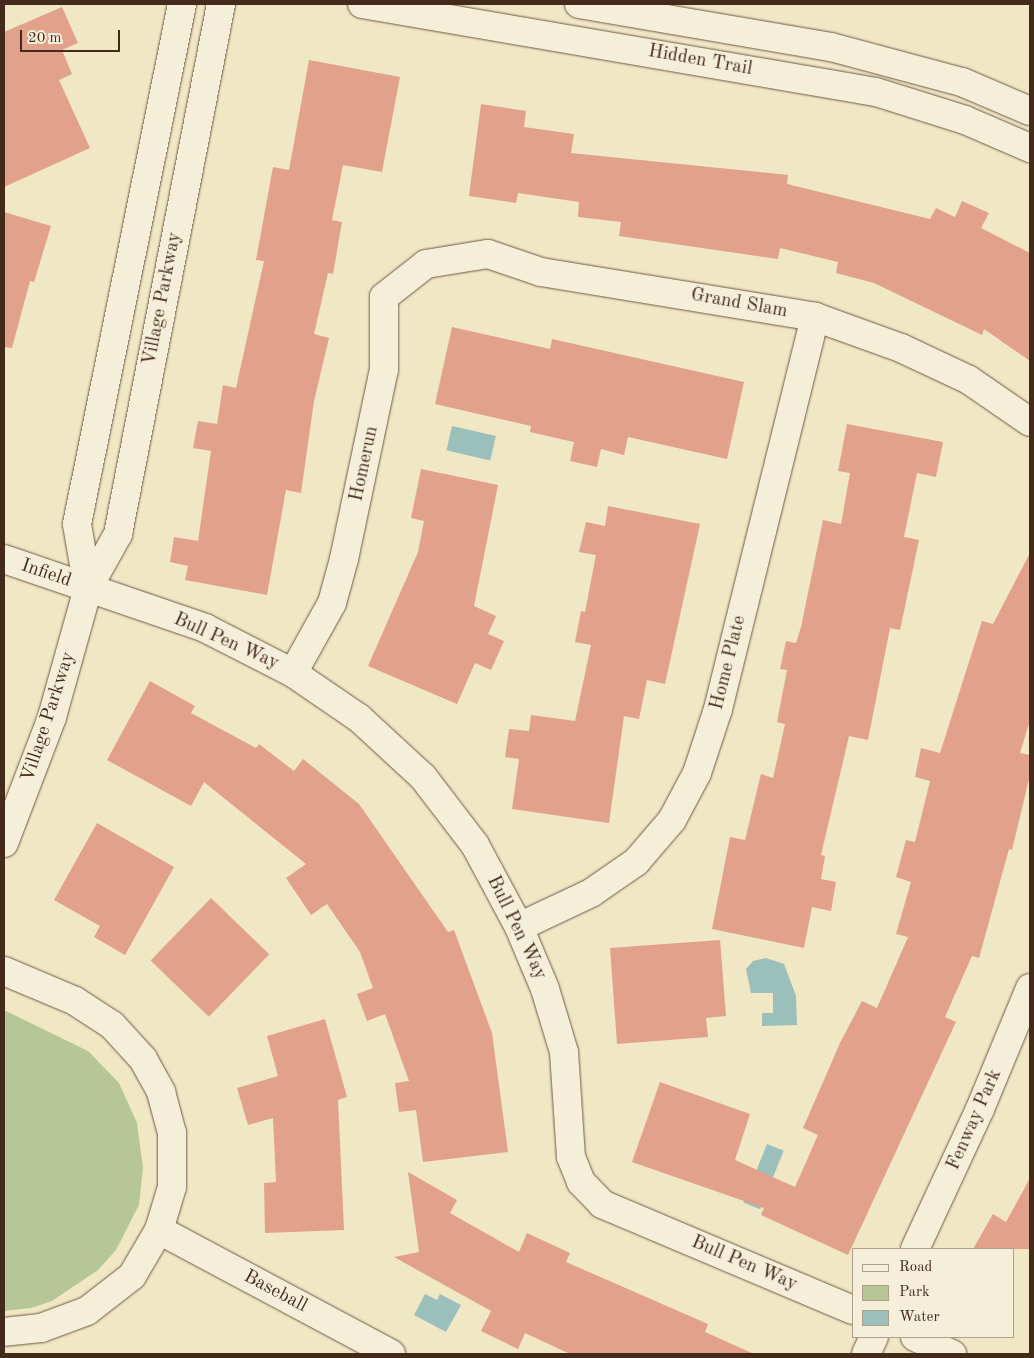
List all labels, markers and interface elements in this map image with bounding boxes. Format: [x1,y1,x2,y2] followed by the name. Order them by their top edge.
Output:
[22,20,122,52] scale bar
[28,31,62,46] text: 20 m
[646,41,754,81] street label: Hidden Trail
[139,230,187,368] street label: Village Parkway
[689,284,789,324] street label: Grand Slam
[346,424,384,504] street label: Homerun
[18,555,74,593] street label: Infield
[170,609,282,675] street label: Bull Pen Way
[706,613,752,713] street label: Home Plate
[17,649,81,785] street label: Village Parkway
[481,872,551,984] street label: Bull Pen Way
[943,1066,1007,1174] street label: Fenway Park
[688,1231,800,1297] street label: Bull Pen Way
[852,1248,1014,1338] legend
[899,1260,932,1275] text: Road
[239,1266,311,1318] street label: Baseball
[899,1285,930,1300] text: Park
[899,1310,940,1325] text: Water

